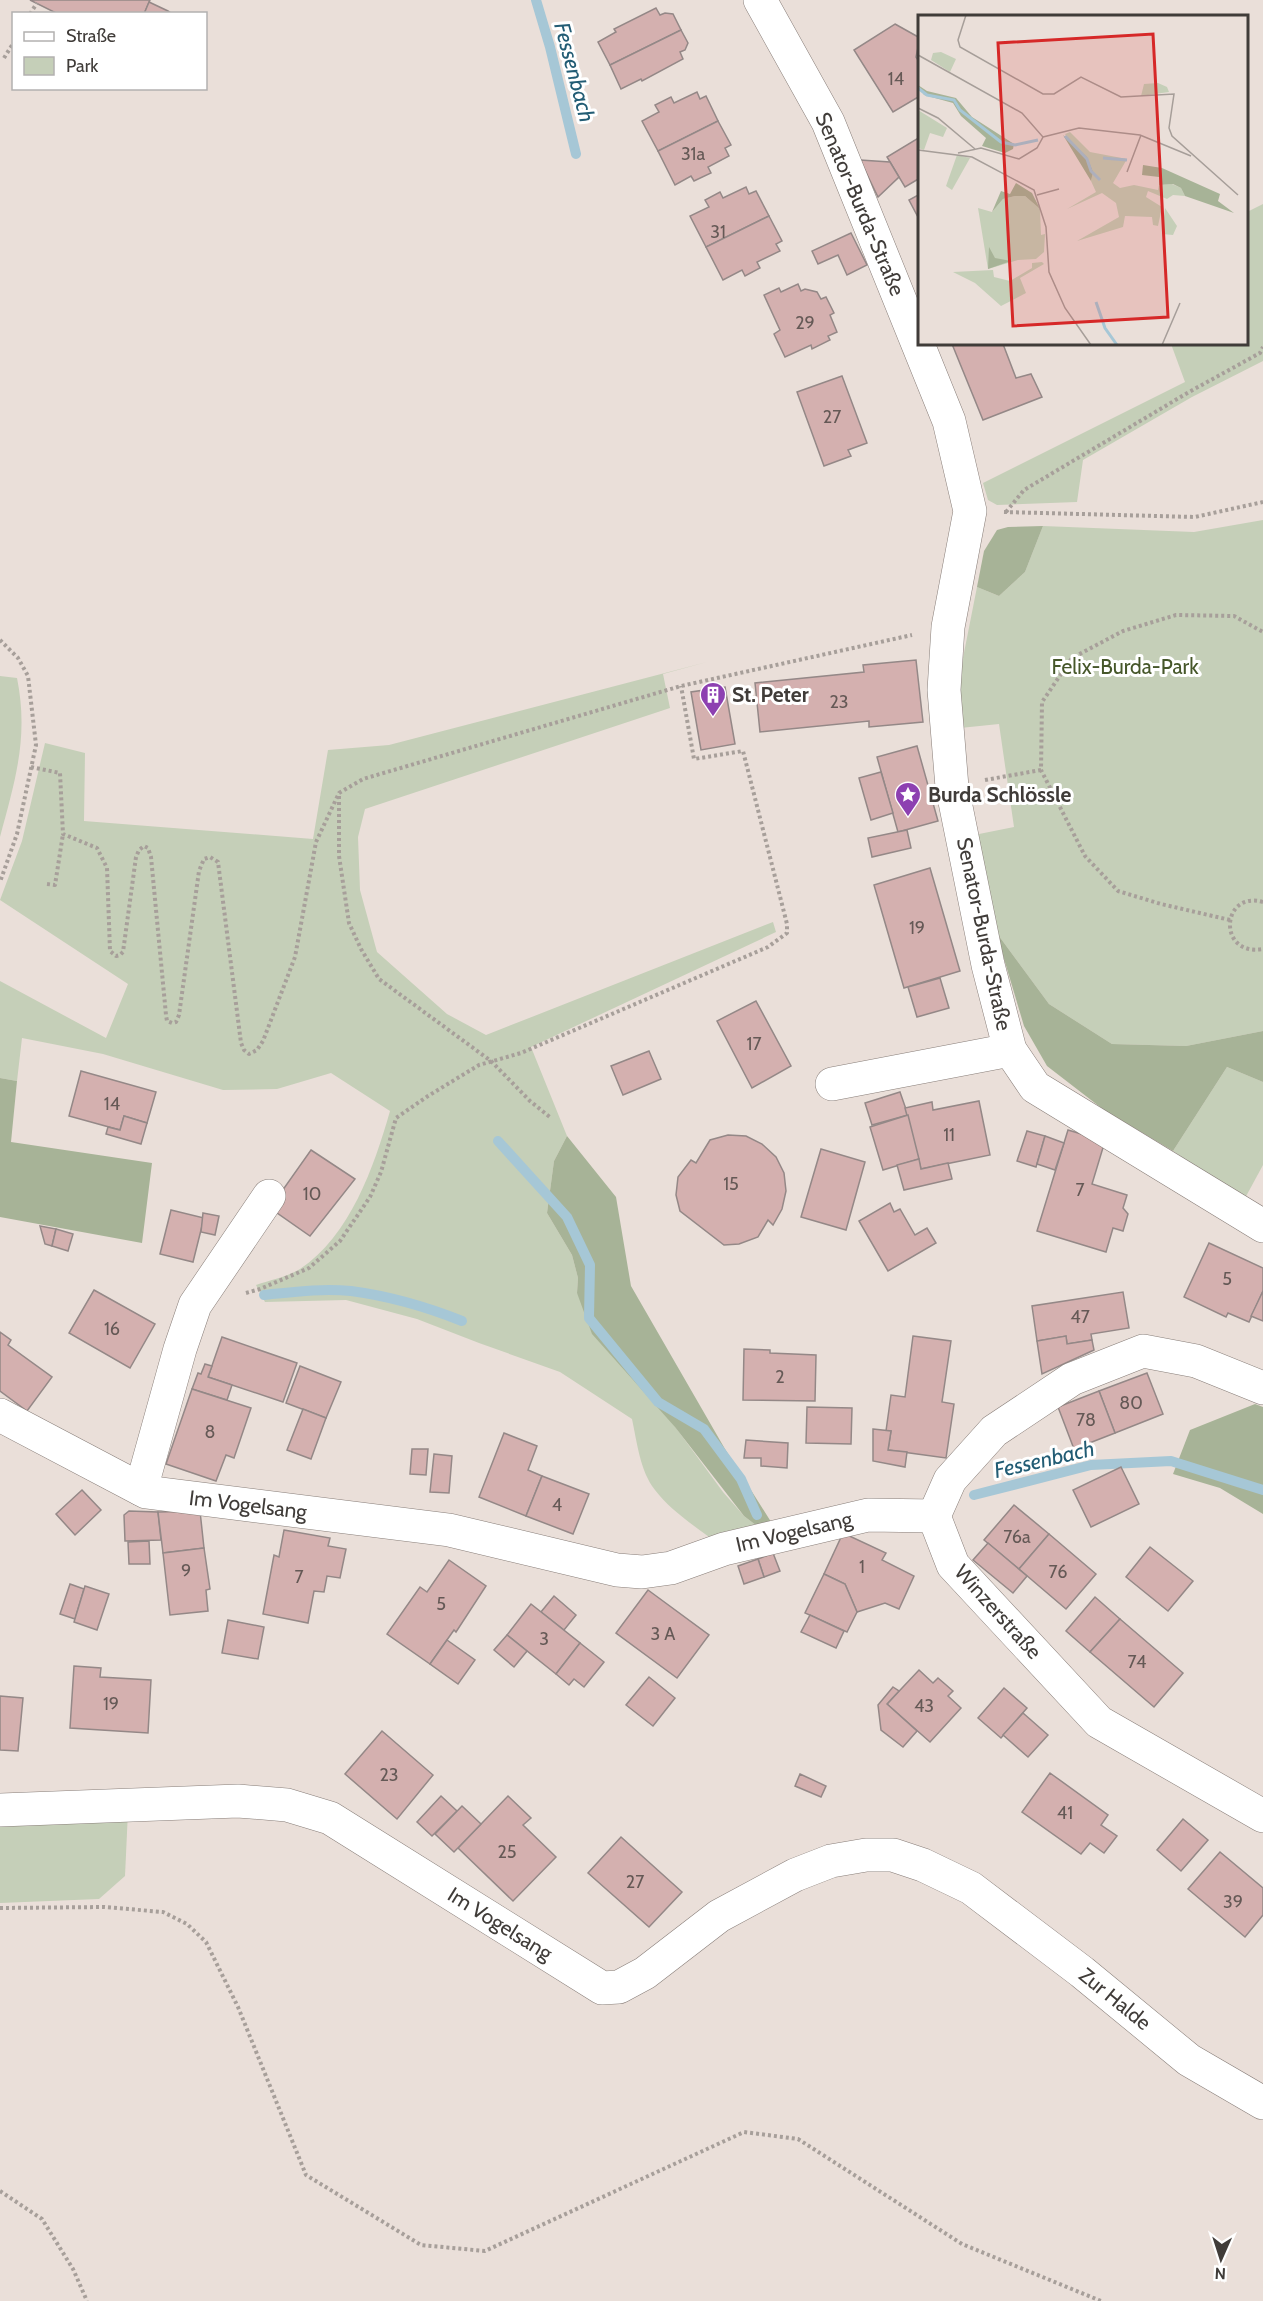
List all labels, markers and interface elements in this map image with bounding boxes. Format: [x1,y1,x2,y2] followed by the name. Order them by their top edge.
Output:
[12,12,207,90] legend
[918,15,1248,345] inset map
[548,19,601,125] water label: Fessenbach
[66,25,116,47] text: Straße
[66,55,99,77] text: Park
[888,68,904,90] house number: 14
[811,108,911,299] street label: Senator-Burda-Straße
[681,143,705,165] house number: 31a
[710,221,726,243] house number: 31
[795,312,815,334] house number: 29
[823,406,841,428] house number: 27
[1051,654,1199,679] park label: Felix-Burda-Park
[698,680,728,718] building icon: St. Peter
[732,682,809,707] place label: St. Peter
[829,691,849,713] house number: 23
[893,780,923,818] place icon: Burda Schlössle
[928,782,1071,807] place label: Burda Schlössle
[952,835,1017,1033] street label: Senator-Burda-Straße
[909,917,925,939] house number: 19
[747,1033,761,1055] house number: 17
[104,1093,120,1115] house number: 14
[943,1124,955,1146] house number: 11
[723,1173,739,1195] house number: 15
[1075,1179,1085,1201] house number: 7
[303,1183,321,1205] house number: 10
[1222,1268,1232,1290] house number: 5
[1070,1306,1090,1328] house number: 47
[104,1318,120,1340] house number: 16
[775,1366,785,1388] house number: 2
[1119,1392,1143,1414] house number: 80
[1076,1409,1096,1431] house number: 78
[205,1421,215,1443] house number: 8
[991,1435,1097,1484] water label: Fessenbach
[188,1485,309,1524] street label: Im Vogelsang
[552,1494,562,1516] house number: 4
[733,1506,855,1557] street label: Im Vogelsang
[1003,1526,1031,1548] house number: 76a
[859,1556,865,1578] house number: 1
[950,1559,1047,1664] street label: Winzerstraße
[181,1560,191,1582] house number: 9
[1049,1561,1067,1583] house number: 76
[294,1566,304,1588] house number: 7
[436,1593,446,1615] house number: 5
[651,1623,675,1645] house number: 3 A
[539,1628,549,1650] house number: 3
[1128,1651,1146,1673] house number: 74
[103,1693,119,1715] house number: 19
[914,1695,934,1717] house number: 43
[379,1764,399,1786] house number: 23
[1057,1802,1073,1824] house number: 41
[497,1841,517,1863] house number: 25
[626,1871,644,1893] house number: 27
[443,1882,558,1966] street label: Im Vogelsang
[1223,1891,1243,1913] house number: 39
[1074,1962,1156,2035] street label: Zur Halde
[1191,2229,1251,2289] north arrow
[1214,2264,1226,2283] text: N

